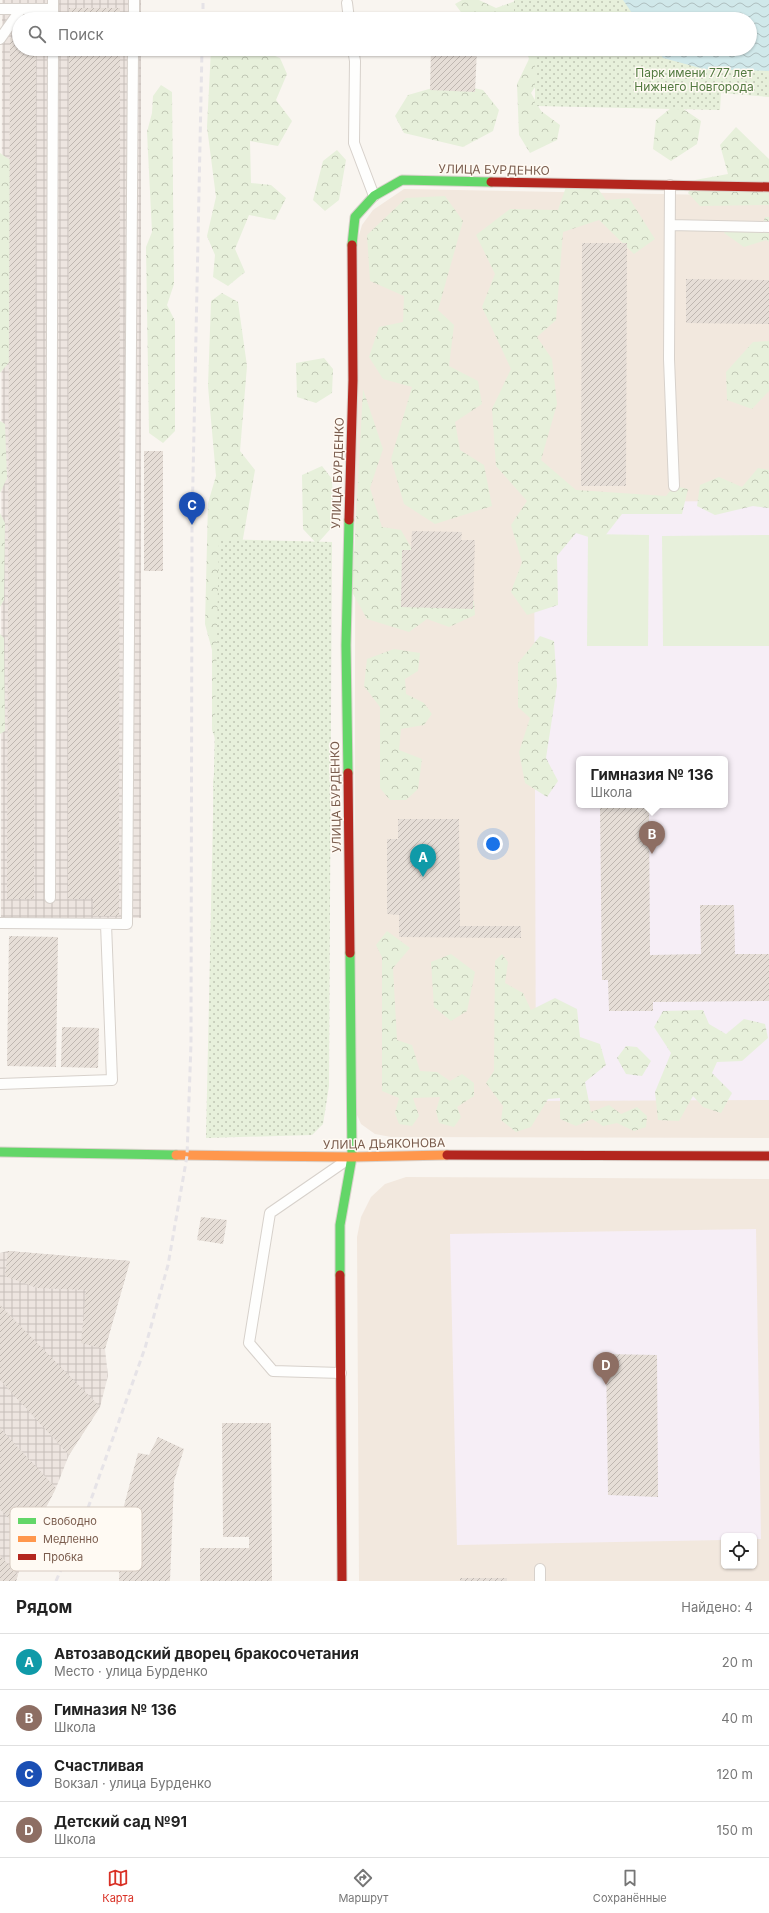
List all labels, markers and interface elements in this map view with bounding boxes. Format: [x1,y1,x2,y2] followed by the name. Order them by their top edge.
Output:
[12,12,757,56] search box
[26,23,48,45] icon: search
[58,25,104,44] text: Поиск
[634,65,754,94] park label: Парк имени 777 лет Нижнего Новгорода
[438,161,550,178] street label: УЛИЦА БУРДЕНКО
[328,417,347,529] street label: УЛИЦА БУРДЕНКО
[179,492,205,525] pin: C
[327,741,344,853] street label: УЛИЦА БУРДЕНКО
[576,756,728,808] popup
[591,765,713,784] text: Гимназия № 136
[591,784,632,800] text: Школа
[639,821,665,854] pin: B
[483,834,503,854] your location
[410,844,436,877] pin: A
[323,1135,445,1152] street label: УЛИЦА ДЬЯКОНОВА
[593,1352,619,1385] pin: D
[10,1507,142,1571] legend
[43,1514,97,1528] text: Свободно
[43,1532,99,1546] text: Медленно
[721,1533,757,1569] map controls
[721,1533,757,1569] button: locate
[43,1550,83,1564] text: Пробка
[16,1597,72,1617] text: Рядом
[681,1599,753,1615] text: Найдено: 4
[54,1644,359,1663] text: Автозаводский дворец бракосочетания
[24,1654,34,1670] text: A
[722,1654,753,1670] text: 20 m
[54,1663,208,1679] text: Место · улица Бурденко
[54,1700,177,1719] text: Гимназия № 136
[25,1710,33,1726] text: B
[721,1710,753,1726] text: 40 m
[54,1719,96,1735] text: Школа
[54,1756,144,1775] text: Счастливая
[24,1766,34,1782] text: C
[717,1766,753,1782] text: 120 m
[54,1775,212,1791] text: Вокзал · улица Бурденко
[54,1812,187,1831] text: Детский сад №91
[24,1822,34,1838] text: D
[717,1822,753,1838] text: 150 m
[54,1831,96,1847] text: Школа
[102,1867,134,1905] tab: Карта
[338,1867,388,1905] tab: Маршрут
[593,1867,667,1905] tab: Сохранённые

